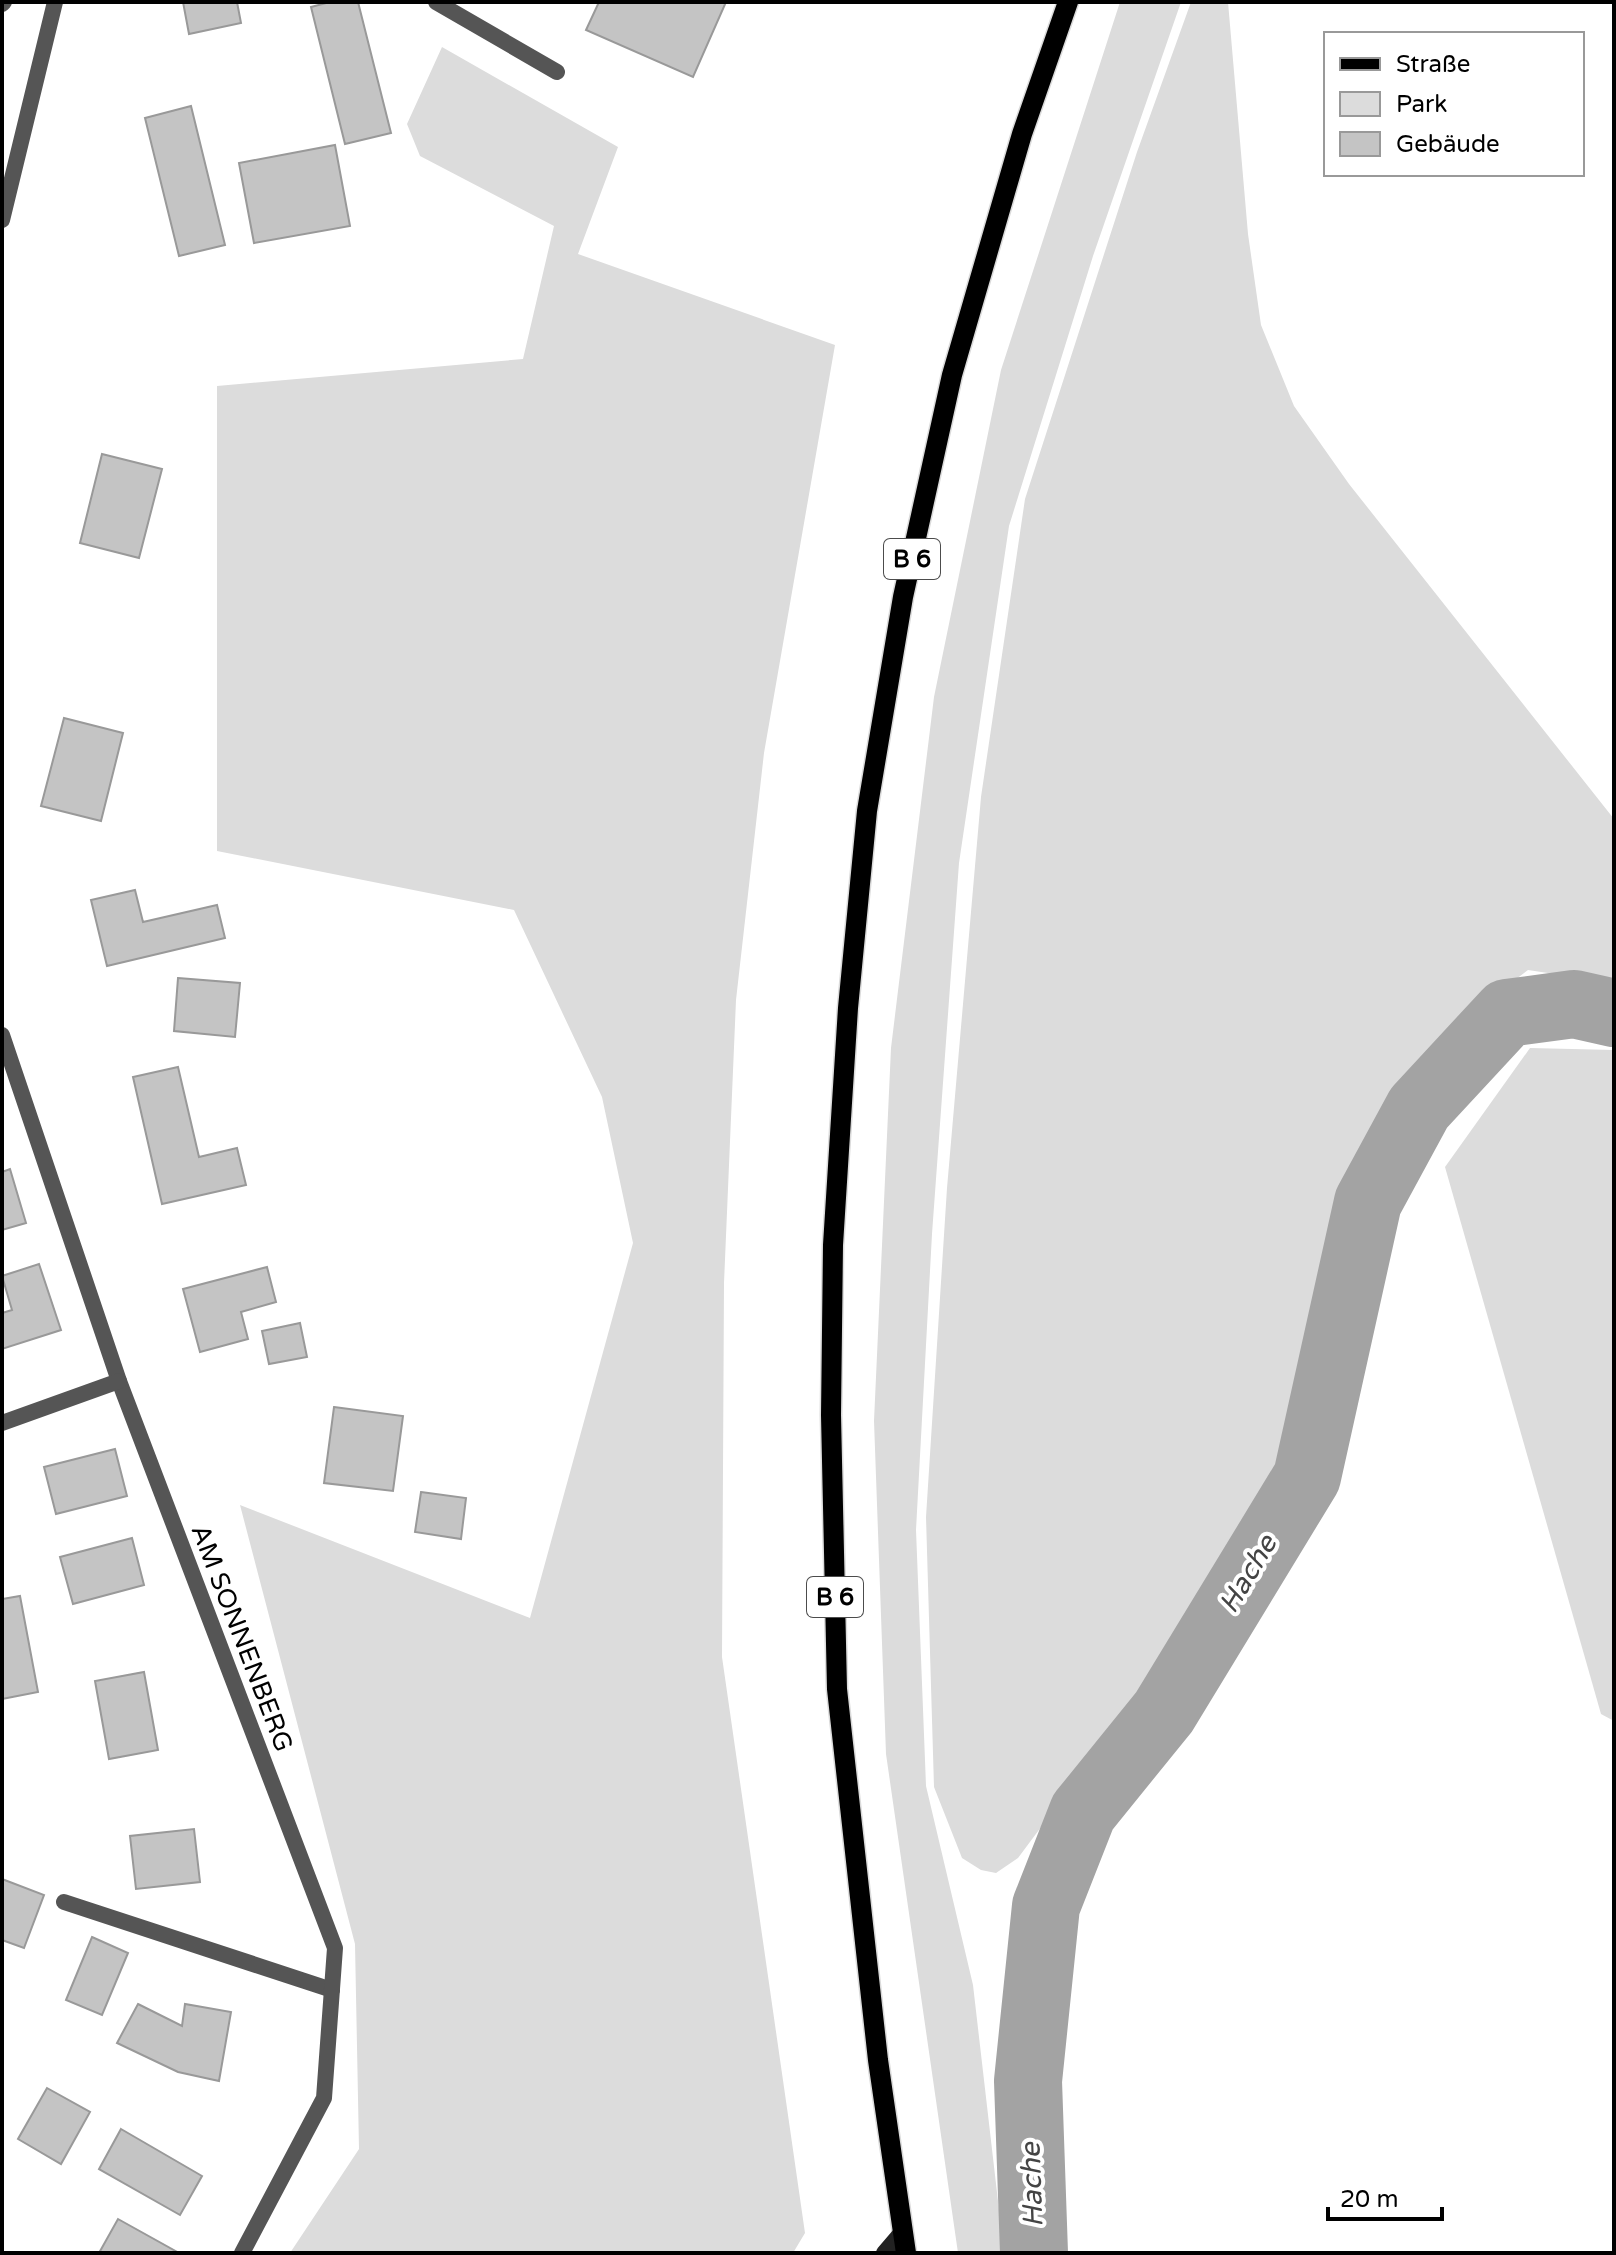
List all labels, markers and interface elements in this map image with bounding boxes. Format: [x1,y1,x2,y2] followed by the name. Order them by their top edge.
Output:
[1324,32,1584,176] legend
[1396,50,1470,79] text: Straße
[1396,90,1447,119] text: Park
[1396,130,1500,159] text: Gebäude
[884,539,940,579] road number: B 6
[184,1520,300,1756] street label: AM SONNENBERG
[1212,1527,1285,1619] water label: Hache
[807,1577,863,1617] road number: B 6
[1013,2140,1050,2228] water label: Hache
[1328,2171,1442,2221] scale bar
[1340,2185,1398,2214] text: 20 m

